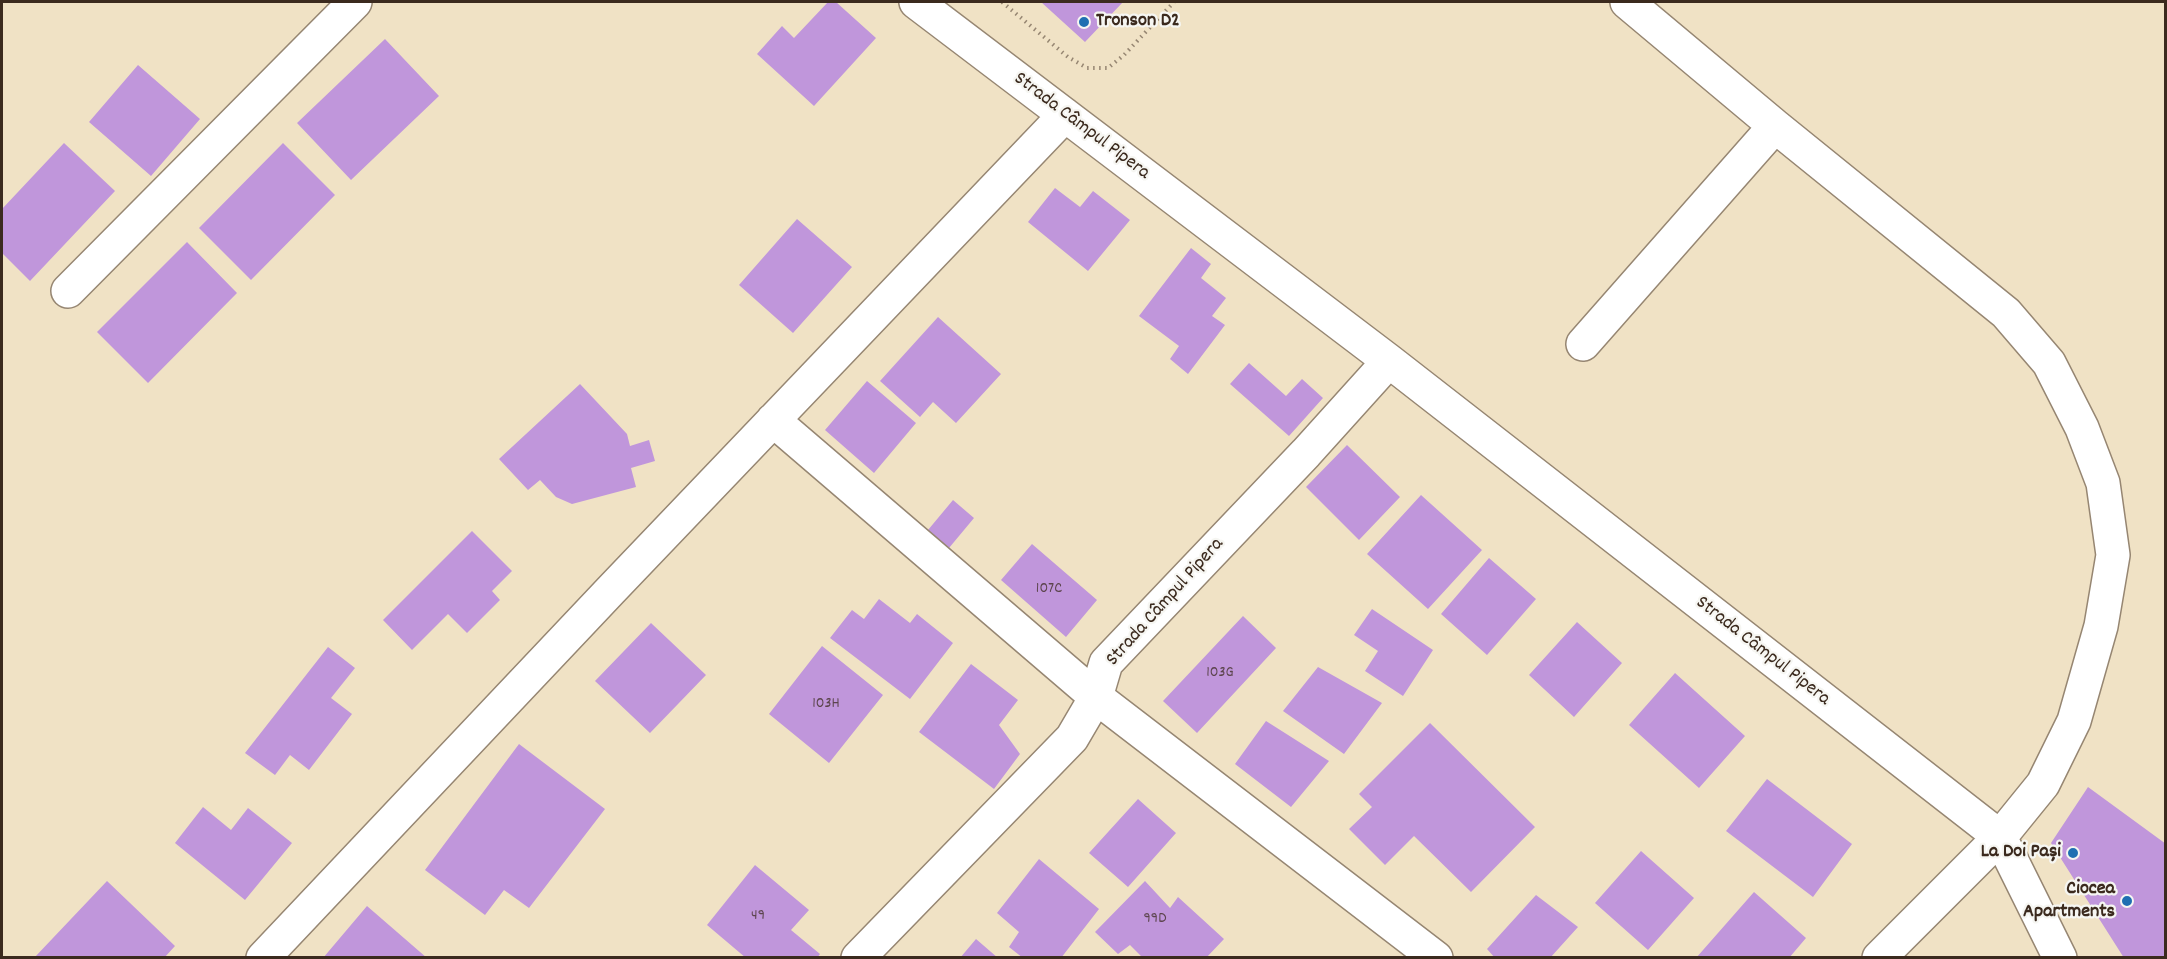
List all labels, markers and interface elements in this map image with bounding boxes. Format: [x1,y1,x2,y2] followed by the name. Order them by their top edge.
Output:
[1096,10,1180,34] place label: Tronson D2
[1077,15,1091,29] marker: Tronson D2
[1008,68,1154,186] street label: Strada Câmpul Pipera
[1102,534,1230,672] street label: Strada Câmpul Pipera
[1036,580,1062,600] house number: 107C
[1690,592,1834,712] street label: Strada Câmpul Pipera
[1206,664,1234,684] house number: 103G
[812,695,840,715] house number: 103H
[1981,841,2061,865] place label: La Doi Pași
[2066,846,2080,860] marker: La Doi Pași
[2023,878,2115,925] place label: Ciocea Apartments
[2120,894,2134,908] marker: Ciocea Apartments
[751,907,765,927] house number: 49
[1144,910,1166,930] house number: 99D

